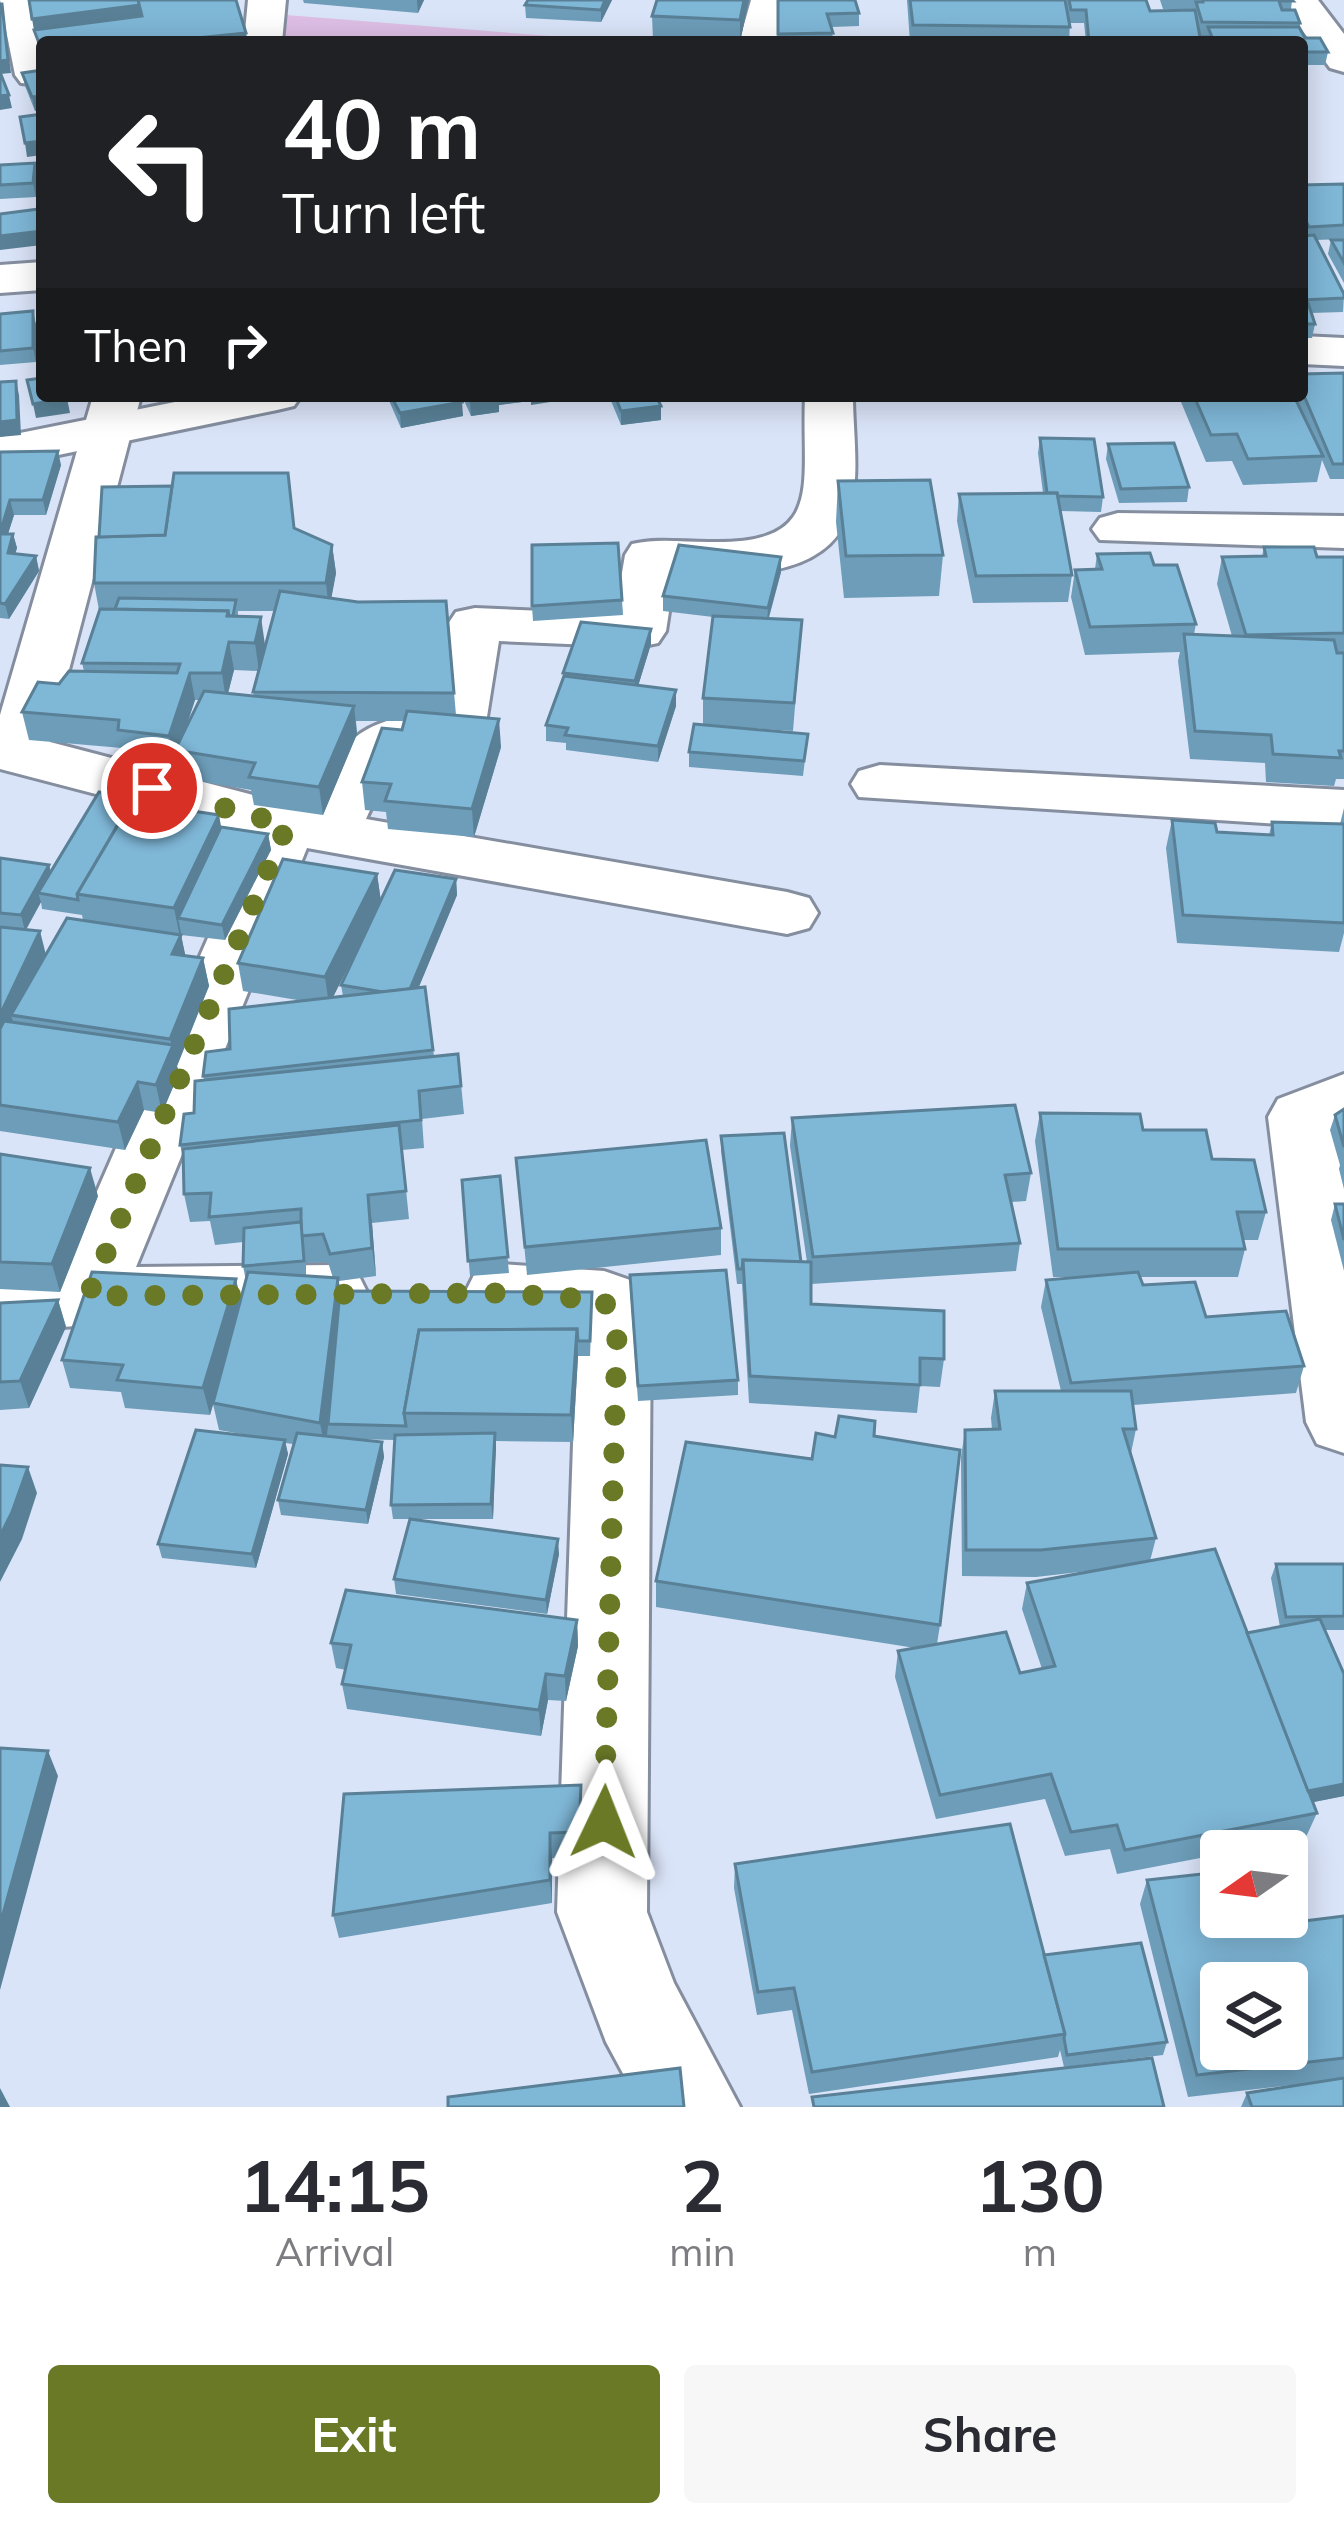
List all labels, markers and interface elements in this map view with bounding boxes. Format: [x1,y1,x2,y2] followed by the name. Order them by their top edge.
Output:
[282,75,481,180] text: 40 m
[84,84,240,240] icon: left
[282,179,485,247] text: Turn left
[212,312,278,378] icon: right
[84,317,188,373] text: Then
[101,737,203,839] pin
[119,755,185,821] icon: arrive
[541,1759,667,1885] position arrow
[1200,1830,1308,1938] north arrow
[1200,1830,1308,2070] map controls
[1200,1962,1308,2070] button: layers
[239,2140,430,2230] text: 14:15
[681,2140,724,2230] text: 2
[975,2140,1105,2230] text: 130
[275,2227,394,2276] text: Arrival
[669,2227,736,2276] text: min
[1023,2227,1057,2276] text: m
[48,2365,660,2503] button: Exit
[684,2365,1296,2503] button: Share

